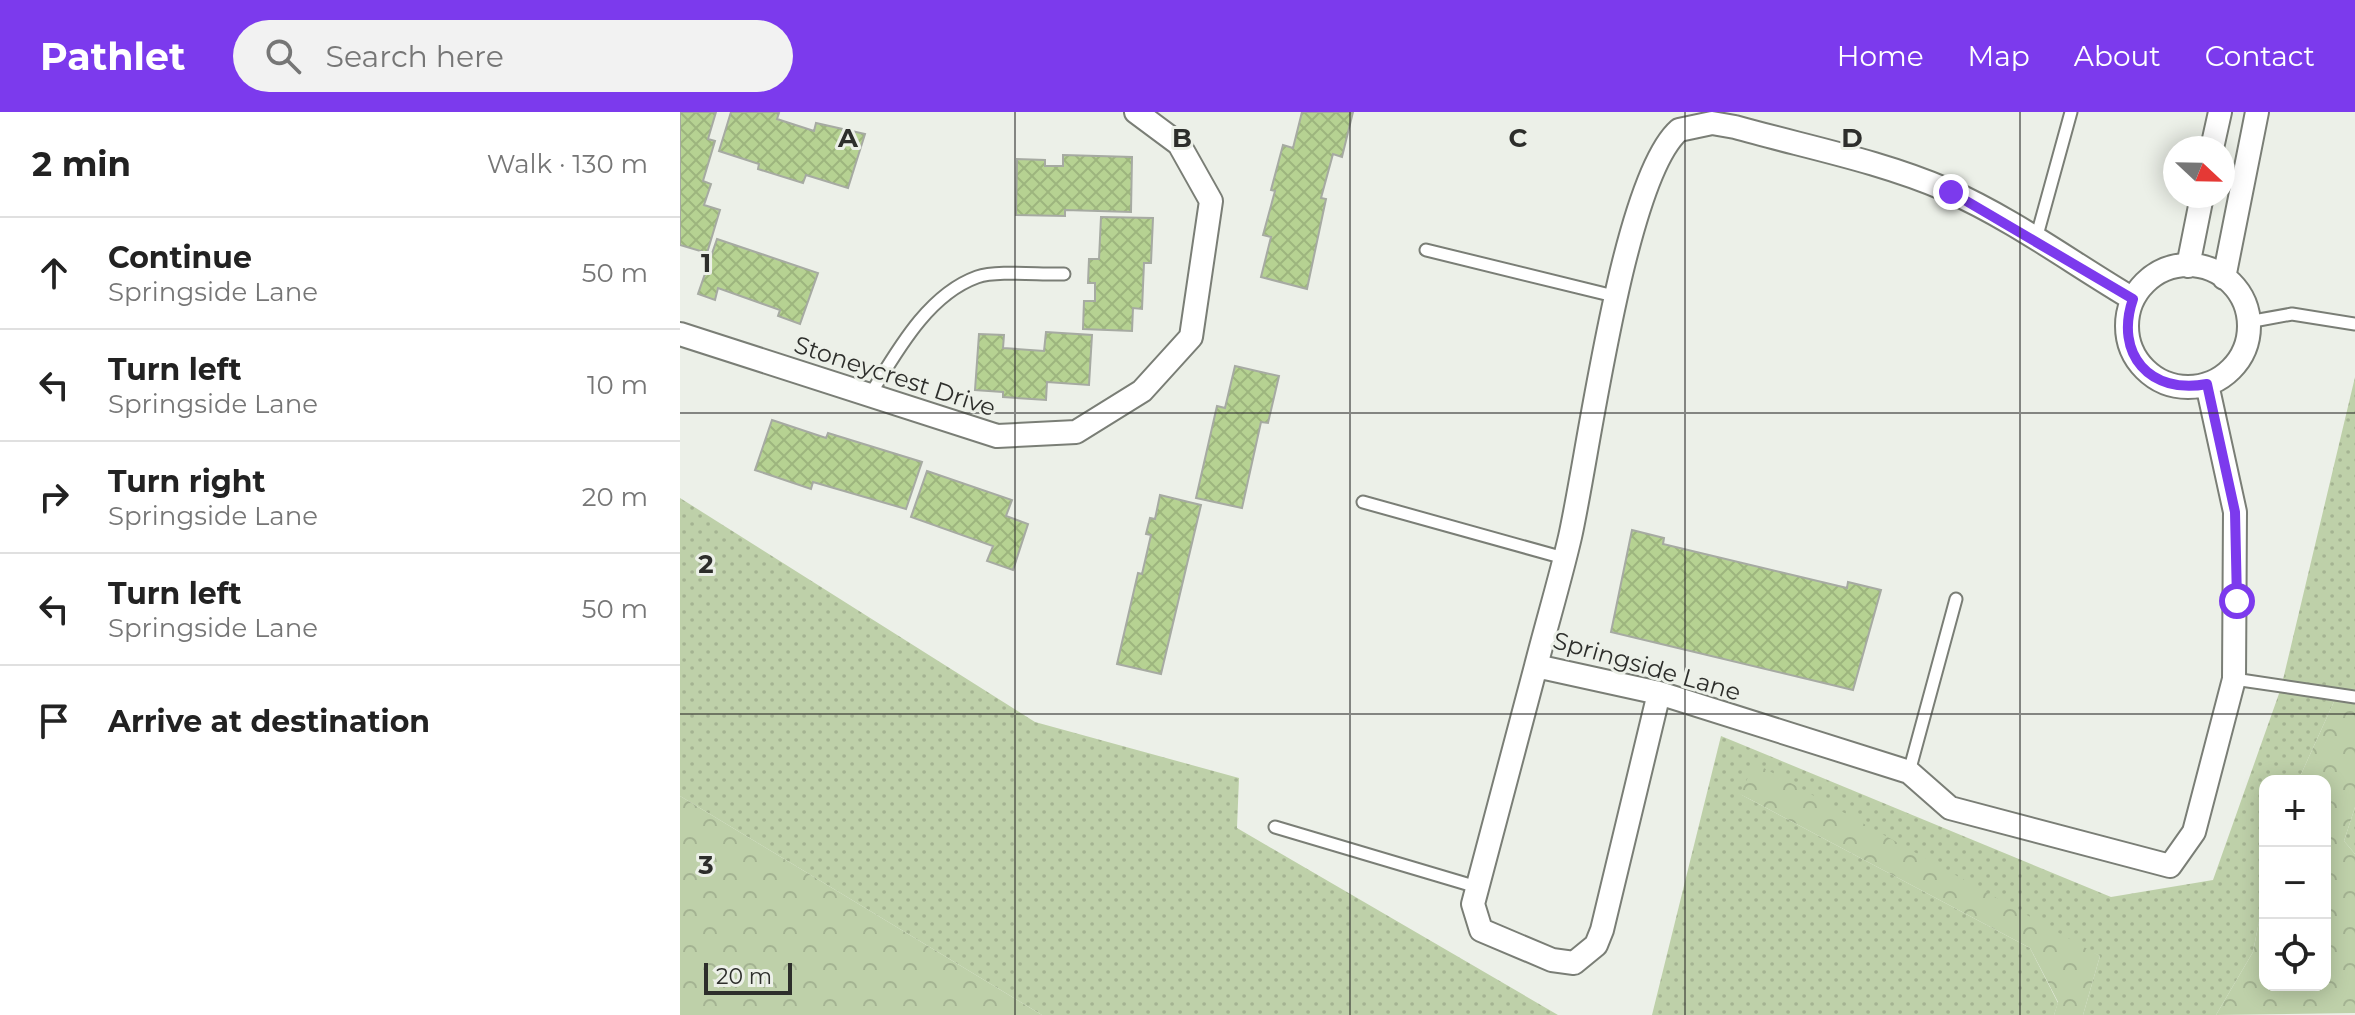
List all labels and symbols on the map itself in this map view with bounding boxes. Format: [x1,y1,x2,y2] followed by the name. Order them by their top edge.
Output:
[837,122,859,154] text: A
[1172,122,1192,154] text: B
[1509,122,1528,154] text: C
[1841,122,1863,154] text: D
[2163,136,2235,208] north arrow
[1933,174,1969,210] route end
[701,247,711,279] text: 1
[791,330,999,422] street label: Stoneycrest Drive
[698,548,714,580] text: 2
[2219,583,2255,619] route start
[1550,625,1744,707] street label: Springside Lane
[697,849,714,881] text: 3
[704,959,792,995] scale bar

